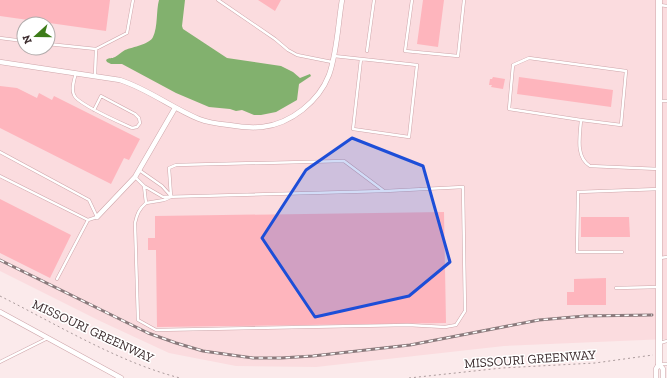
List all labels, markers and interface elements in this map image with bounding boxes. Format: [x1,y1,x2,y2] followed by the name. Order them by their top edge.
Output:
[16,16,56,56] north arrow
[19,33,35,46] text: N
[30,296,156,366] street label: MISSOURI GREENWAY
[464,347,596,371] street label: MISSOURI GREENWAY

